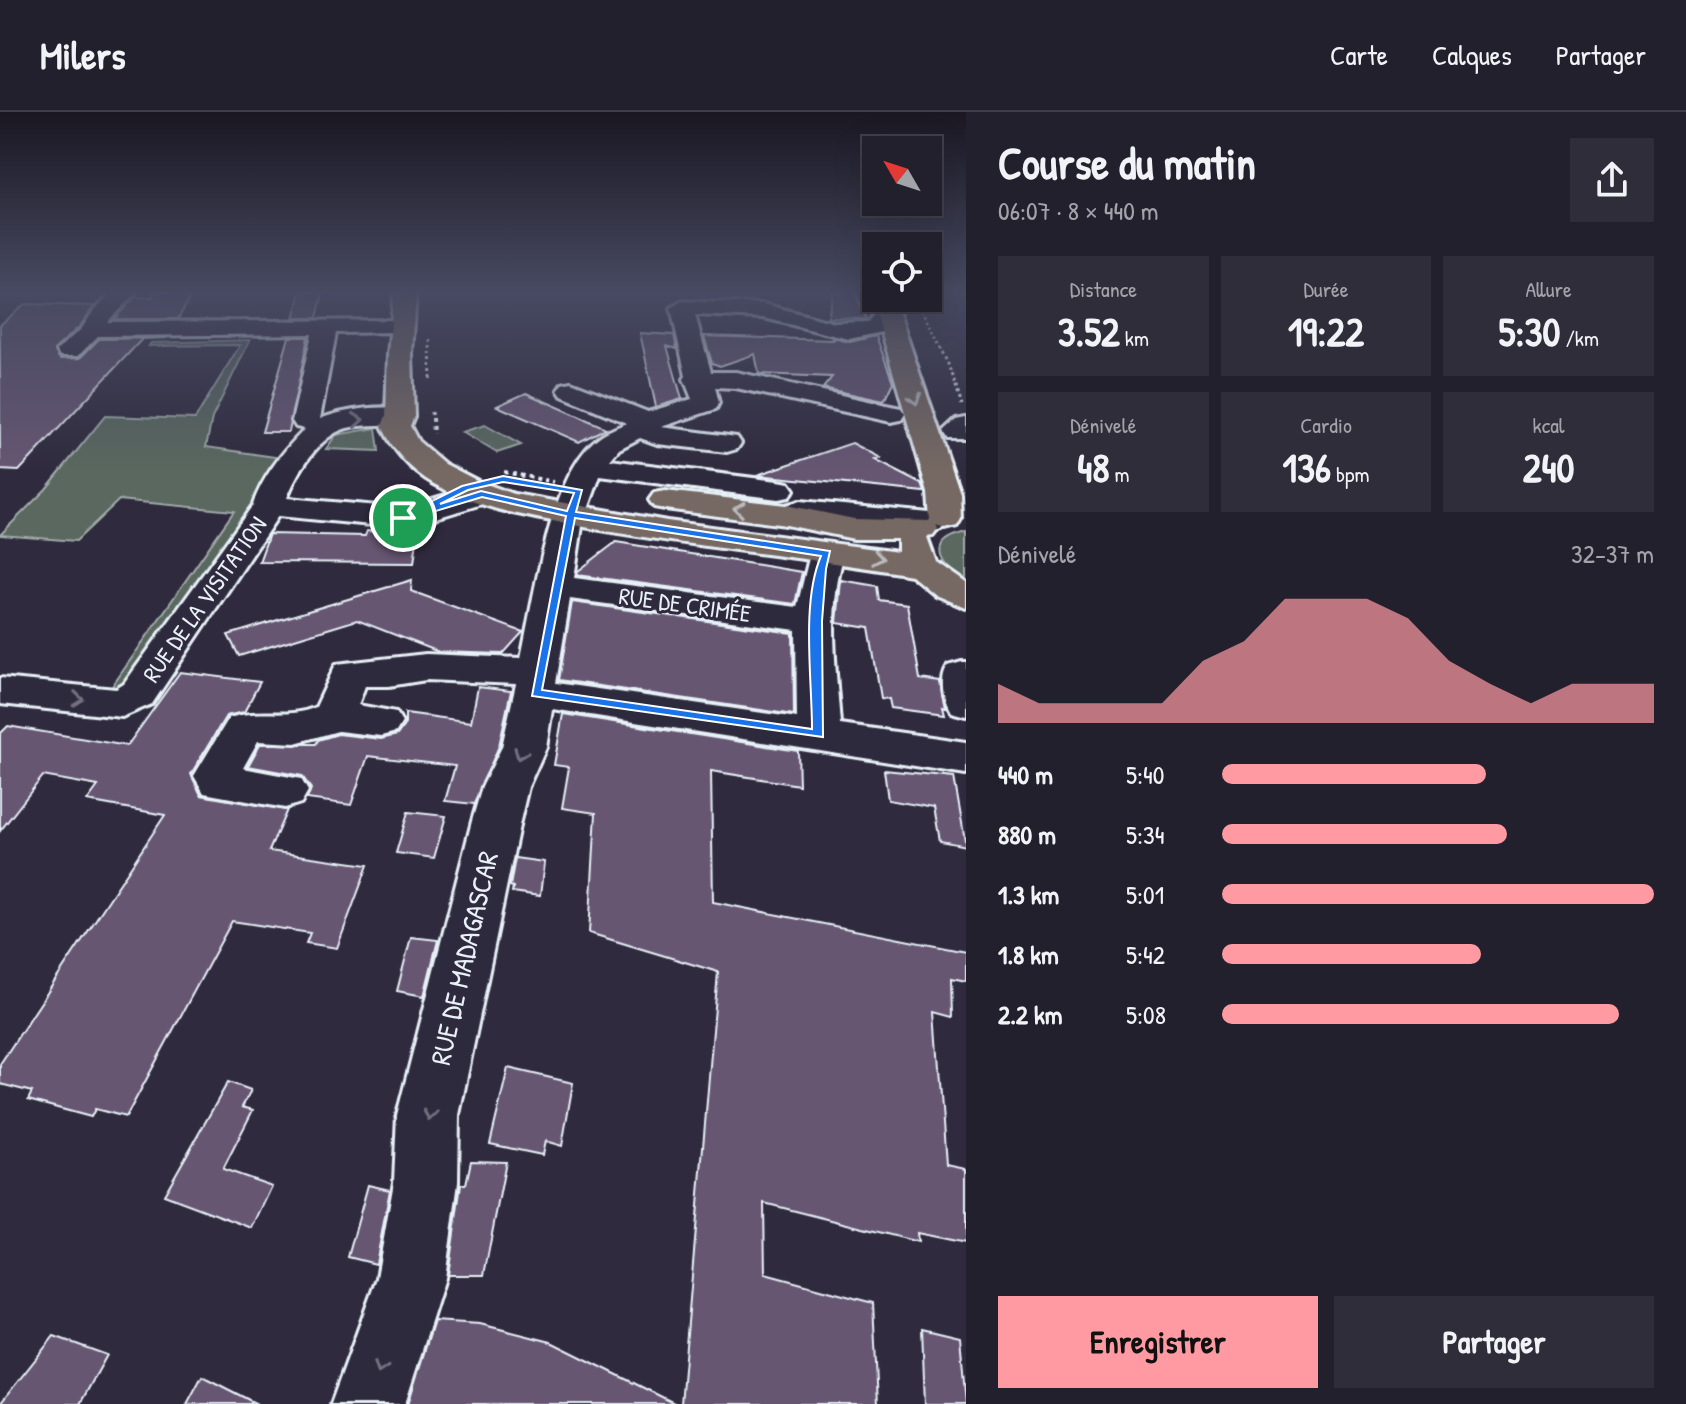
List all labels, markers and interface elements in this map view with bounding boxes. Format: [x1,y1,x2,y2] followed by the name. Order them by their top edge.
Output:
[40,29,126,81] text: Milers
[1330,36,1388,74] text: Carte
[1432,36,1512,74] text: Calques
[1556,36,1646,74] text: Partager
[998,133,1256,193] text: Course du matin
[862,136,942,216] north arrow
[862,136,942,312] map controls
[1570,138,1654,222] button: share
[998,193,1159,228] text: 06:07 · 8 × 440 m
[862,232,942,312] button: locate
[1070,274,1137,304] text: Distance
[1303,274,1349,304] text: Durée
[1526,274,1572,304] text: Allure
[1058,304,1120,358] text: 3.52
[1288,304,1364,358] text: 19:22
[1498,304,1560,358] text: 5:30
[1120,323,1149,353] text: km
[1560,323,1599,353] text: /km
[906,391,922,405] one-way arrow
[1070,410,1136,440] text: Dénivelé
[1300,410,1352,440] text: Cardio
[1533,410,1565,440] text: kcal
[352,411,365,428] one-way arrow
[1077,440,1109,494] text: 48
[1283,440,1331,494] text: 136
[1523,440,1574,494] text: 240
[1109,459,1130,489] text: m
[1331,459,1369,489] text: bpm
[369,484,437,552] pin
[381,496,425,540] icon: arrive
[732,501,746,518] one-way arrow
[135,510,273,688] street label: RUE DE LA VISITATION
[998,536,1076,571] text: Dénivelé
[1571,536,1654,571] text: 32–37 m
[871,549,885,566] one-way arrow
[617,579,753,629] street label: RUE DE CRIMÉE
[72,690,85,707] one-way arrow
[513,746,529,760] one-way arrow
[998,757,1053,792] text: 440 m
[1126,757,1164,792] text: 5:40
[998,817,1056,852] text: 880 m
[1126,817,1164,852] text: 5:34
[421,848,507,1068] street label: RUE DE MADAGASCAR
[998,877,1059,912] text: 1.3 km
[1126,877,1164,912] text: 5:01
[998,937,1059,972] text: 1.8 km
[1126,937,1165,972] text: 5:42
[998,997,1062,1032] text: 2.2 km
[1126,997,1166,1032] text: 5:08
[422,1108,439,1121] one-way arrow
[998,1296,1318,1388] button: Enregistrer
[1334,1296,1654,1388] button: Partager
[374,1360,390,1374] one-way arrow

